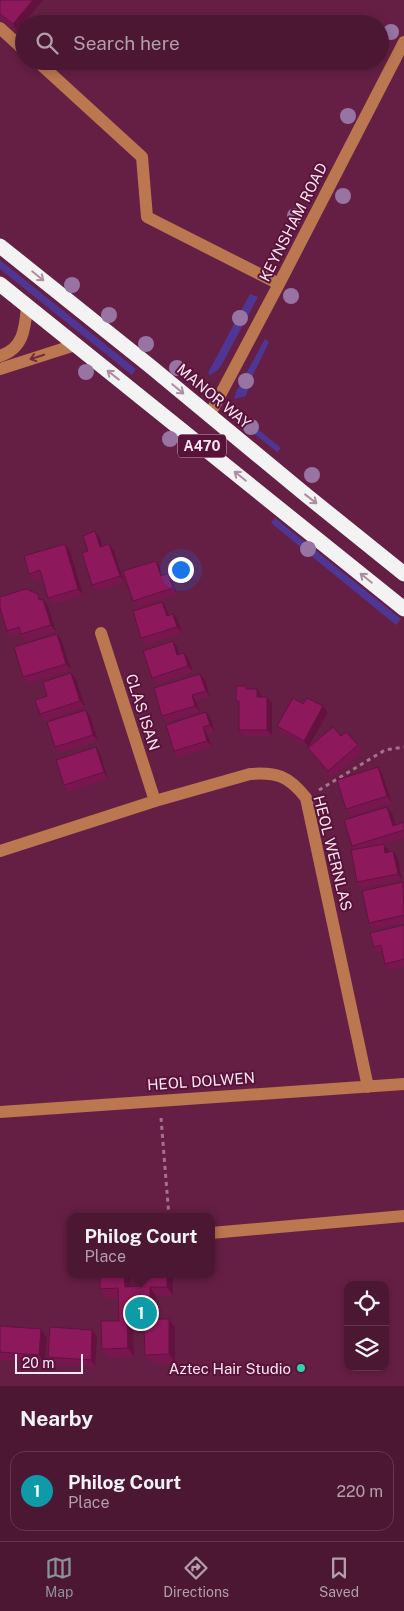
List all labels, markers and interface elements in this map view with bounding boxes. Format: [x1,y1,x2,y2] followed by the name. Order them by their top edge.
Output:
[15,15,389,70] search box
[33,29,61,57] icon: search
[73,32,180,54] text: Search here
[256,160,330,284] street label: KEYNSHAM ROAD
[31,271,44,282] one-way arrow
[30,353,46,362] one-way arrow
[174,360,254,432] street label: MANOR WAY
[107,369,120,380] one-way arrow
[172,384,185,395] one-way arrow
[178,434,226,458] road number: A470
[234,471,247,482] one-way arrow
[304,494,317,505] one-way arrow
[168,557,194,583] your location
[360,573,373,584] one-way arrow
[123,672,163,752] street label: CLAS ISAN
[310,794,356,912] street label: HEOL WERNLAS
[146,1069,256,1093] street label: HEOL DOLWEN
[67,1213,215,1278] popup
[84,1225,198,1247] text: Philog Court
[84,1247,126,1266] text: Place
[344,1281,389,1371] map controls
[344,1281,389,1326] button: locate
[125,1294,157,1332] pin: 1
[344,1326,389,1371] button: layers
[15,1351,82,1374] scale bar
[22,1355,54,1371] text: 20 m
[169,1360,291,1377] place label: Aztec Hair Studio
[295,1362,307,1374] marker: Aztec Hair Studio
[20,1406,93,1431] text: Nearby
[68,1471,181,1493] text: Philog Court
[34,1482,40,1501] text: 1
[336,1482,383,1501] text: 220 m
[68,1493,110,1512] text: Place
[45,1554,73,1600] tab: Map
[163,1554,229,1600] tab: Directions
[319,1554,359,1600] tab: Saved

